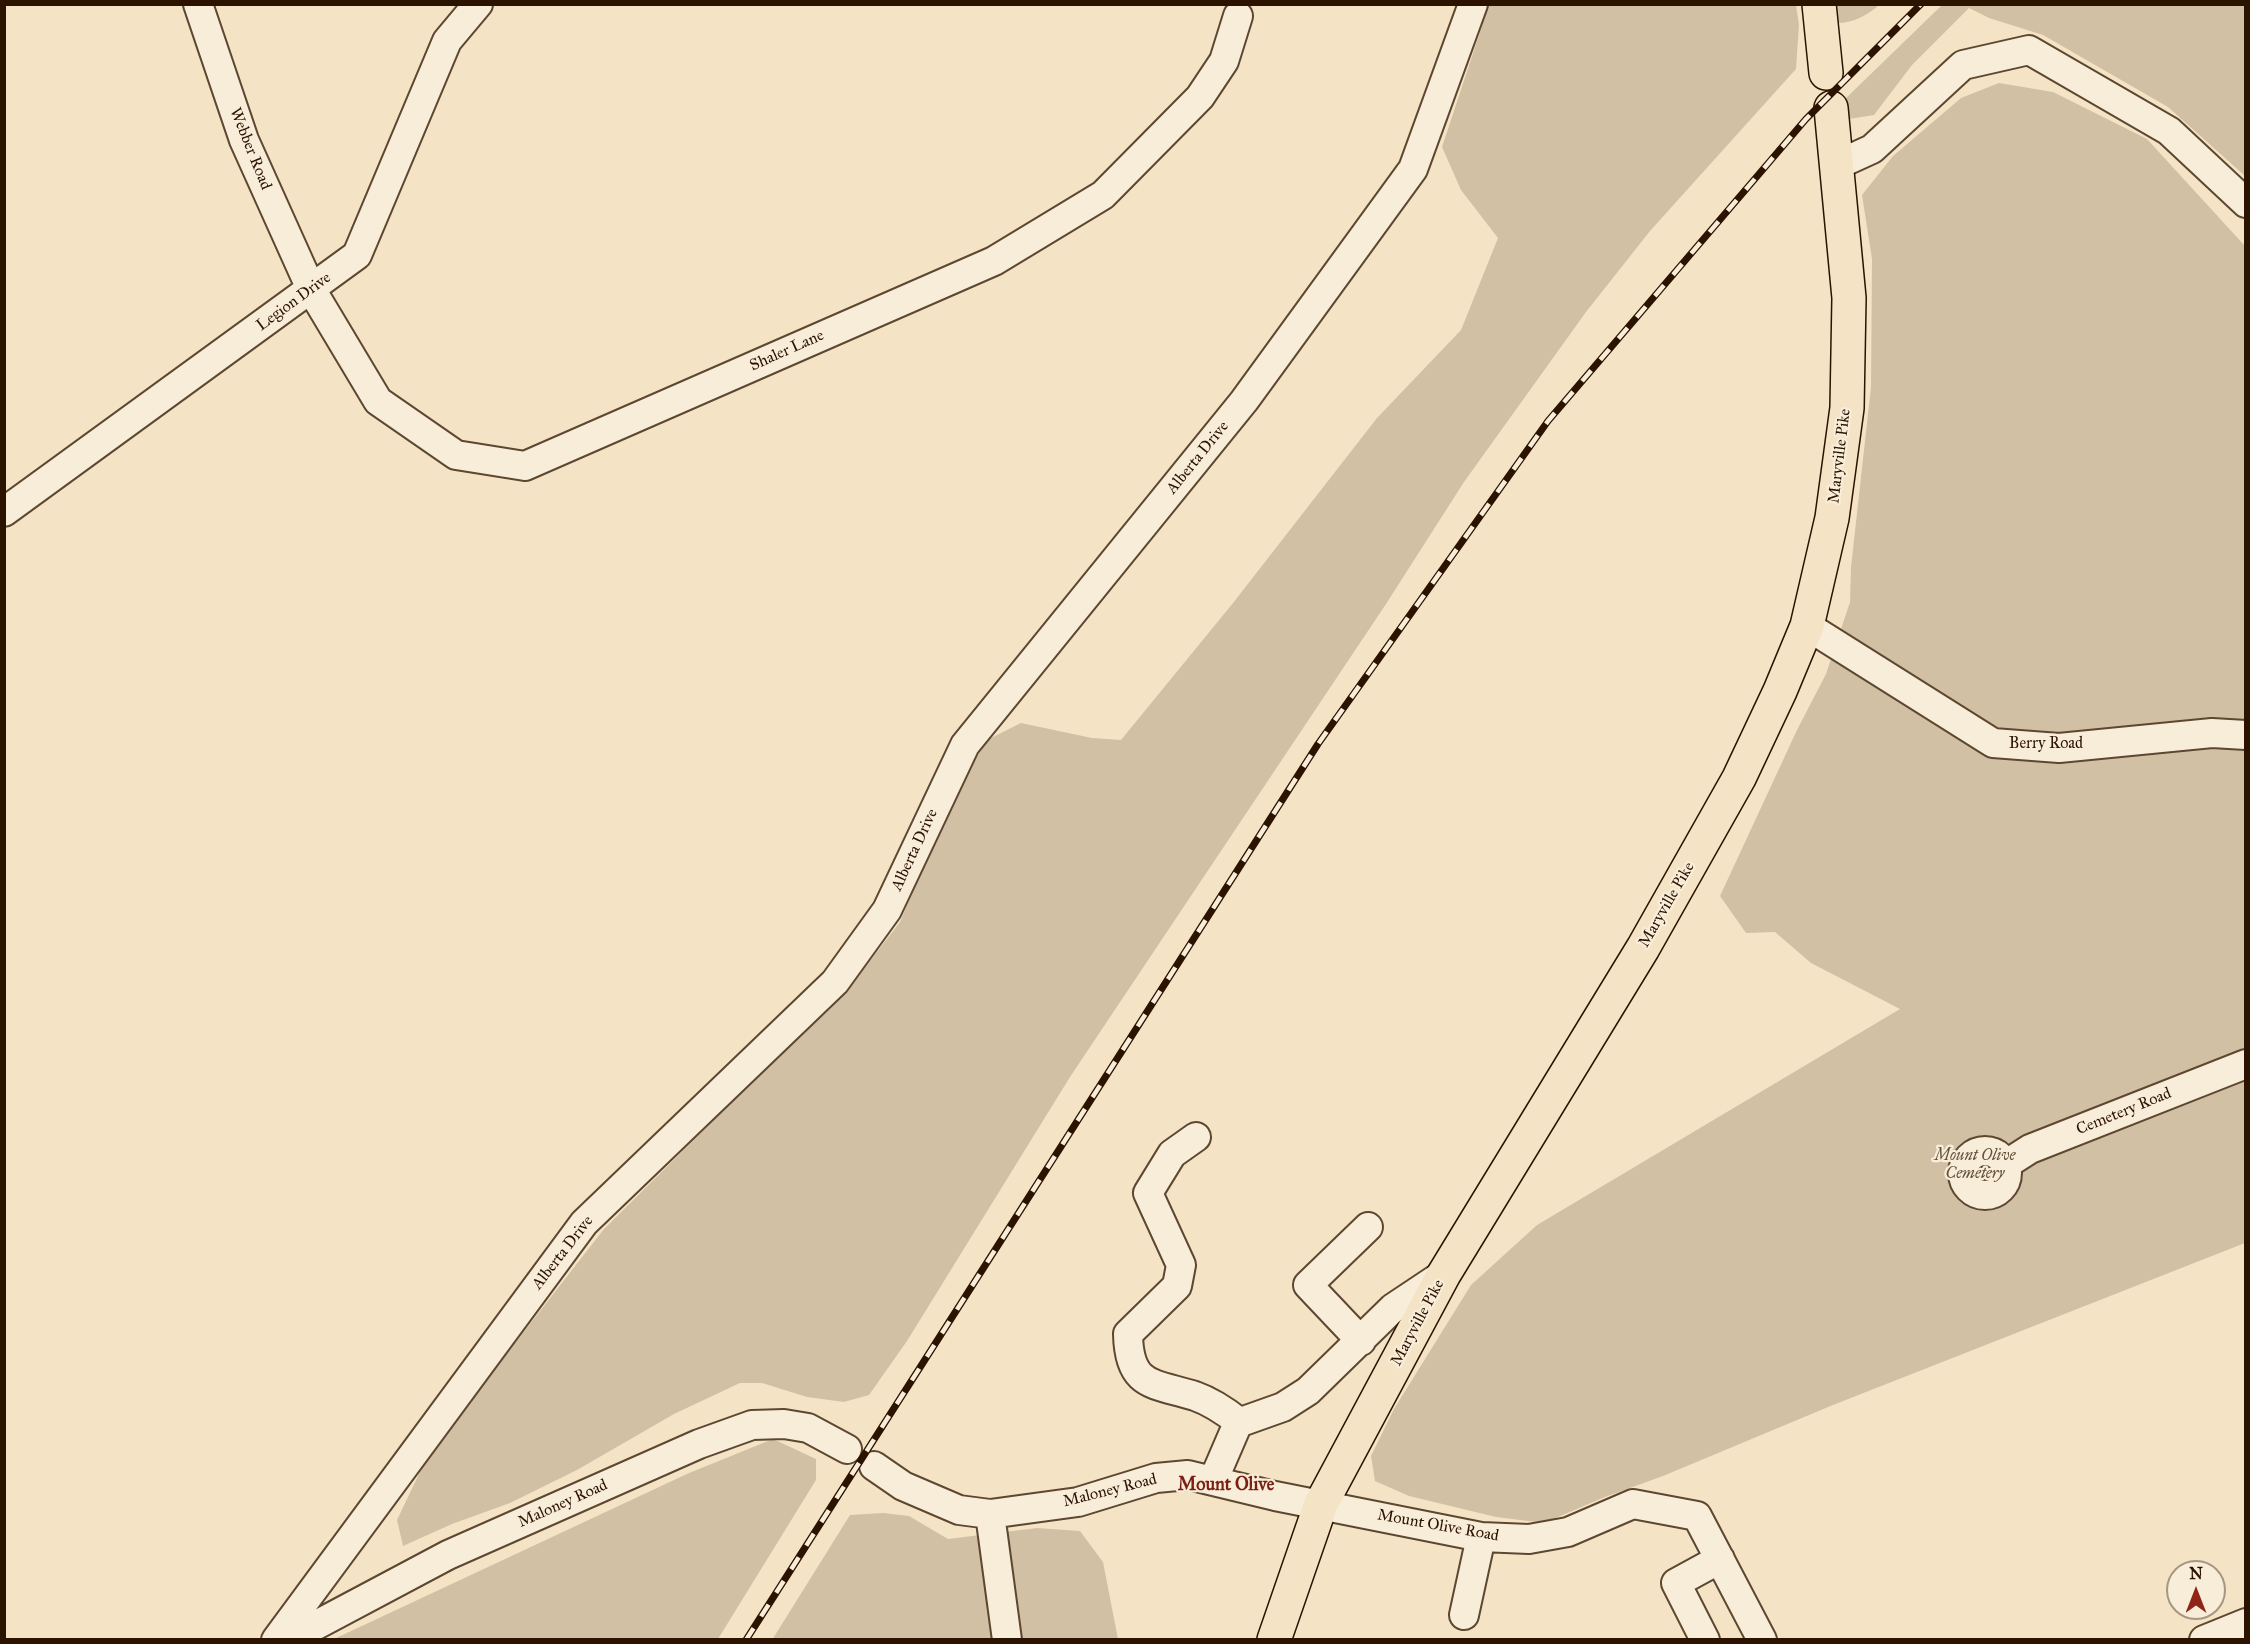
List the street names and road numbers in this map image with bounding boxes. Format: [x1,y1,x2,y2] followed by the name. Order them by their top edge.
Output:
[225,105,275,193] street label: Webber Road
[253,269,335,335] street label: Legion Drive
[747,326,827,376] street label: Shaler Lane
[1825,408,1855,504] street label: Maryville Pike
[1163,418,1233,498] street label: Alberta Drive
[2009,734,2083,754] street label: Berry Road
[888,806,942,894] street label: Alberta Drive
[1635,859,1699,951] street label: Maryville Pike
[2074,1084,2174,1140] street label: Cemetery Road
[528,1212,598,1294] street label: Alberta Drive
[1387,1276,1449,1370] street label: Maryville Pike
[1061,1470,1159,1512] street label: Maloney Road
[515,1476,611,1532] street label: Maloney Road
[1376,1506,1500,1546] street label: Mount Olive Road

